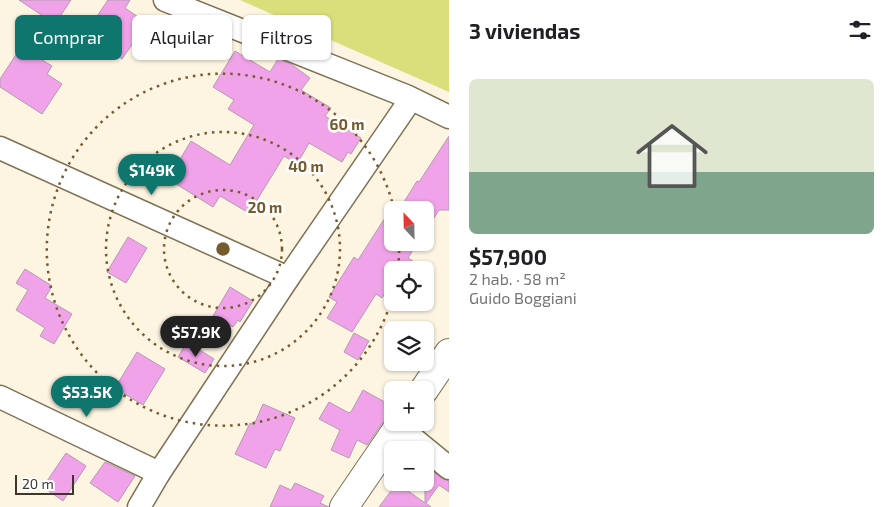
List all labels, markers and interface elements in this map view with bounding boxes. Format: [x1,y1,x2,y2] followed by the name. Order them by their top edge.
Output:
[15,15,122,60] chip: Comprar
[132,15,232,60] chip: Alquilar
[242,15,331,60] chip: Filtros
[846,16,874,44] icon: filters
[469,18,580,43] text: 3 viviendas
[627,111,717,201] icon: home
[330,115,364,133] text: 60 m
[117,154,187,196] pin: $149K
[288,157,324,175] text: 40 m
[129,160,175,179] text: $149K
[248,198,282,216] text: 20 m
[384,201,434,251] north arrow
[384,201,434,491] map controls
[214,240,232,258] centre of rings
[469,244,547,269] text: $57,900
[384,261,434,311] button: locate
[469,269,566,288] text: 2 hab. · 58 m²
[469,288,577,307] text: Guido Boggiani
[155,316,237,358] pin: $57.9K
[384,321,434,371] button: layers
[171,322,221,341] text: $57.9K
[46,376,128,418] pin: $53.5K
[384,381,434,431] button: +
[62,382,112,401] text: $53.5K
[384,441,434,491] button: −
[15,472,74,495] scale bar
[22,475,54,492] text: 20 m

